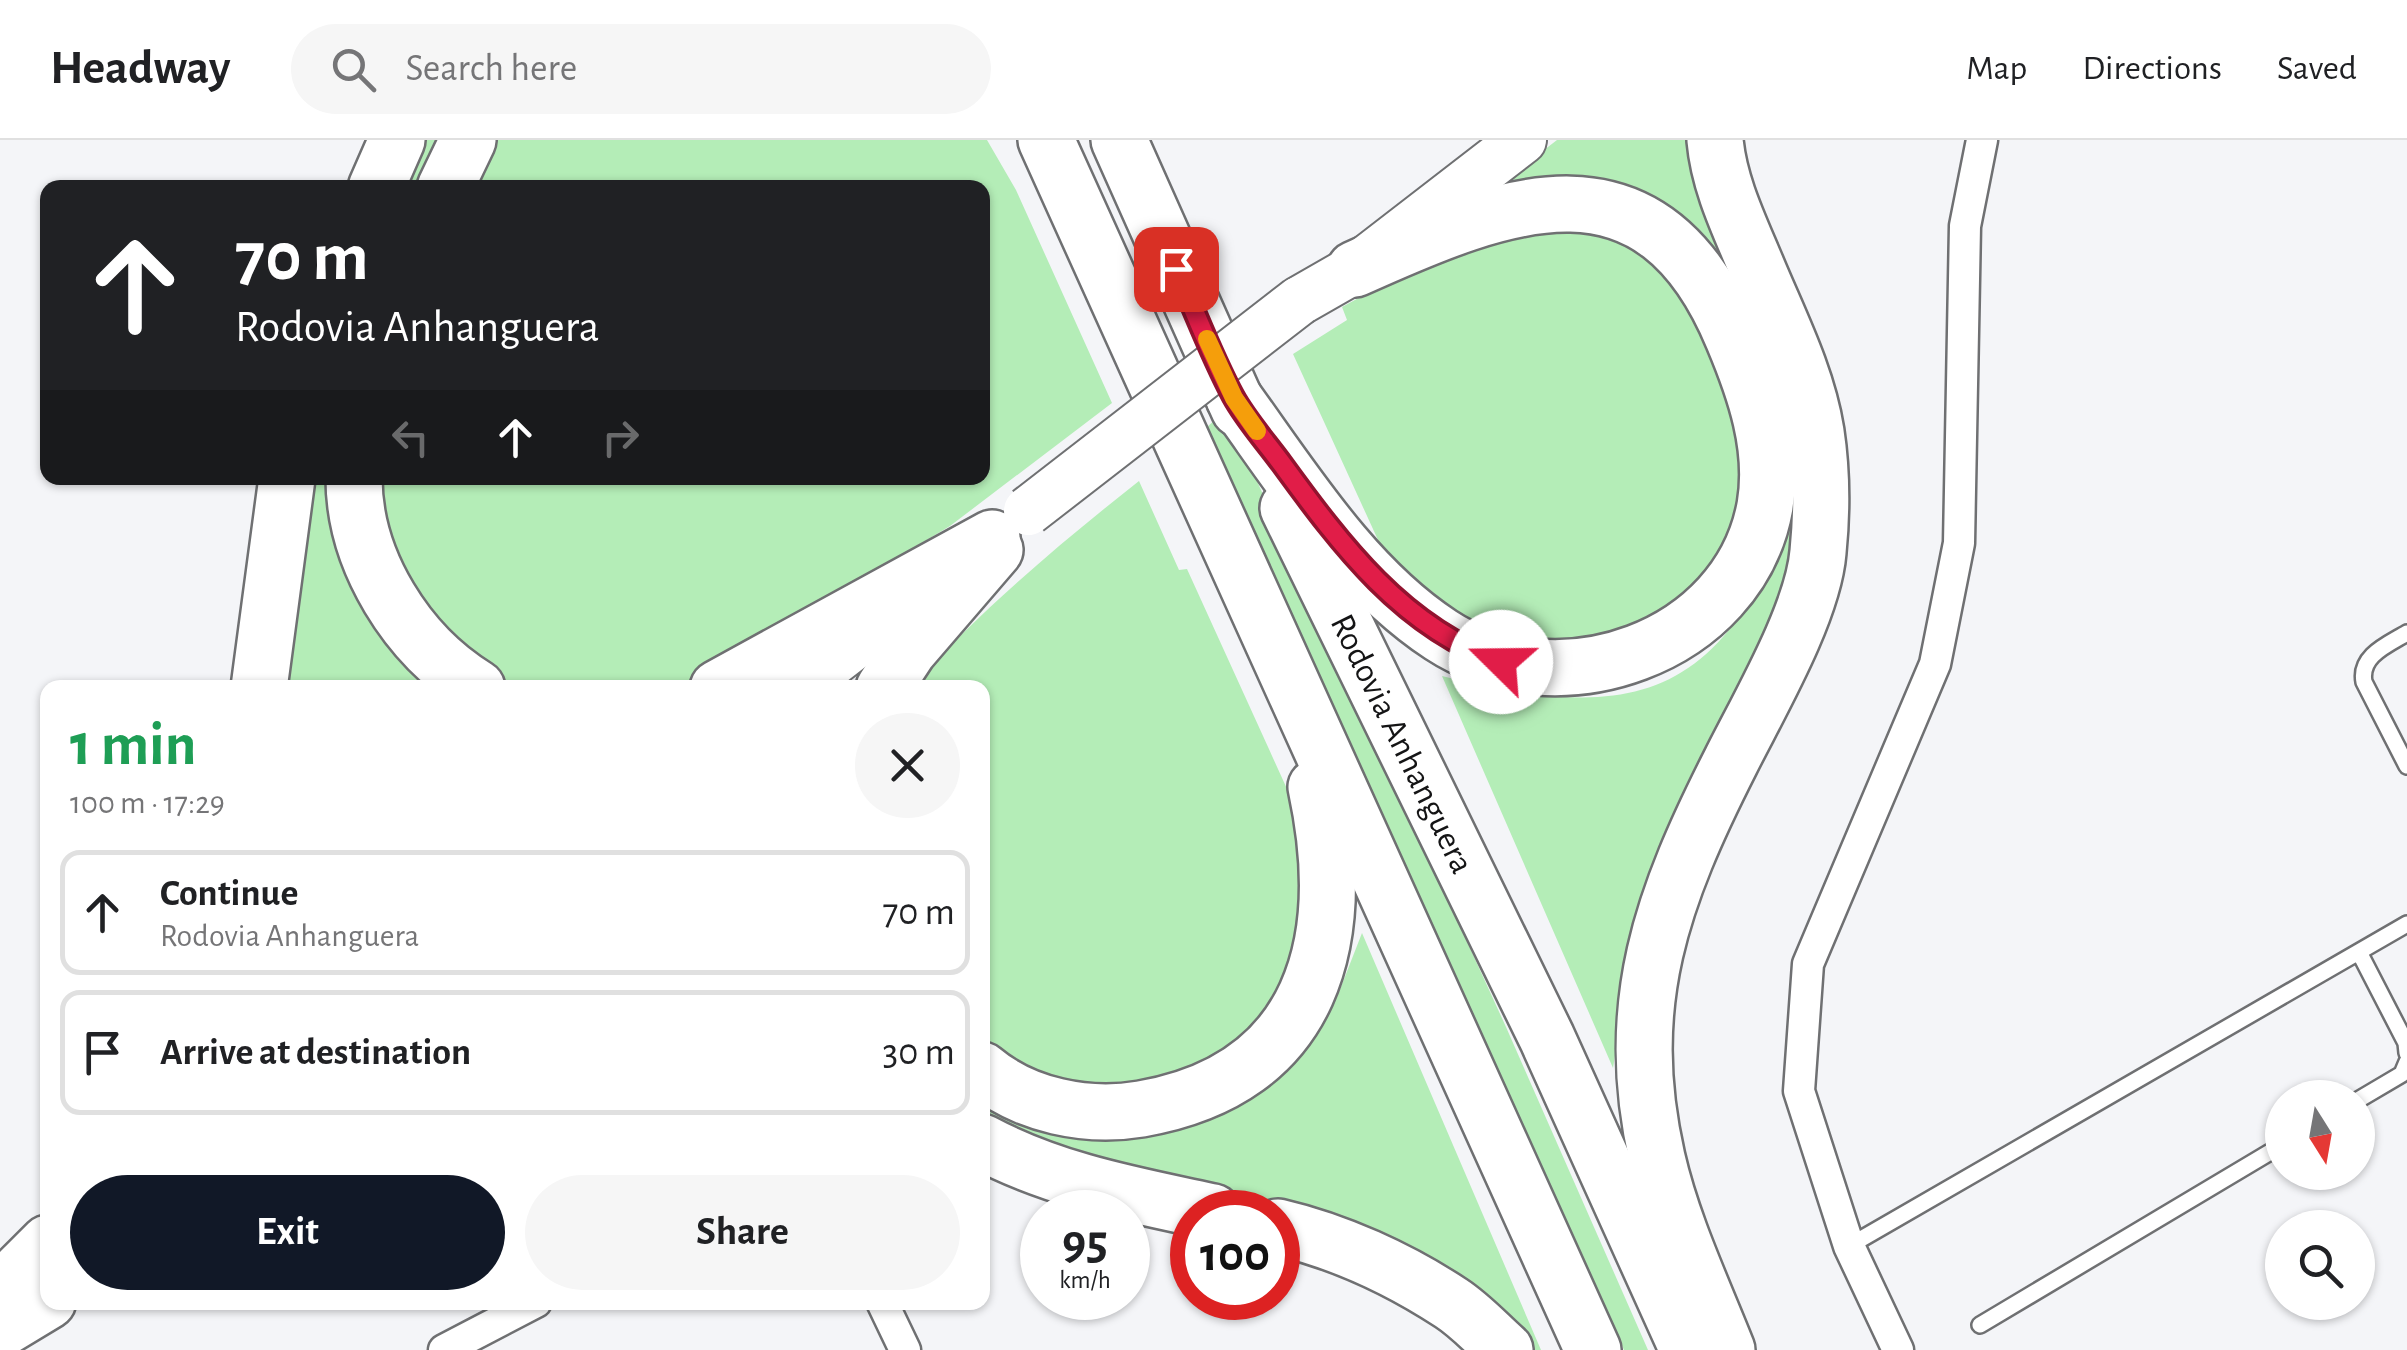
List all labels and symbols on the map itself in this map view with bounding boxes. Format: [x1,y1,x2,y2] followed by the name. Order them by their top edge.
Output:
[1134,227,1219,312] pin
[1324,609,1480,879] street label: Rodovia Anhanguera
[1449,610,1553,714] position arrow
[2265,1080,2375,1190] north arrow
[1170,1190,1300,1320] speed limit sign: 100

